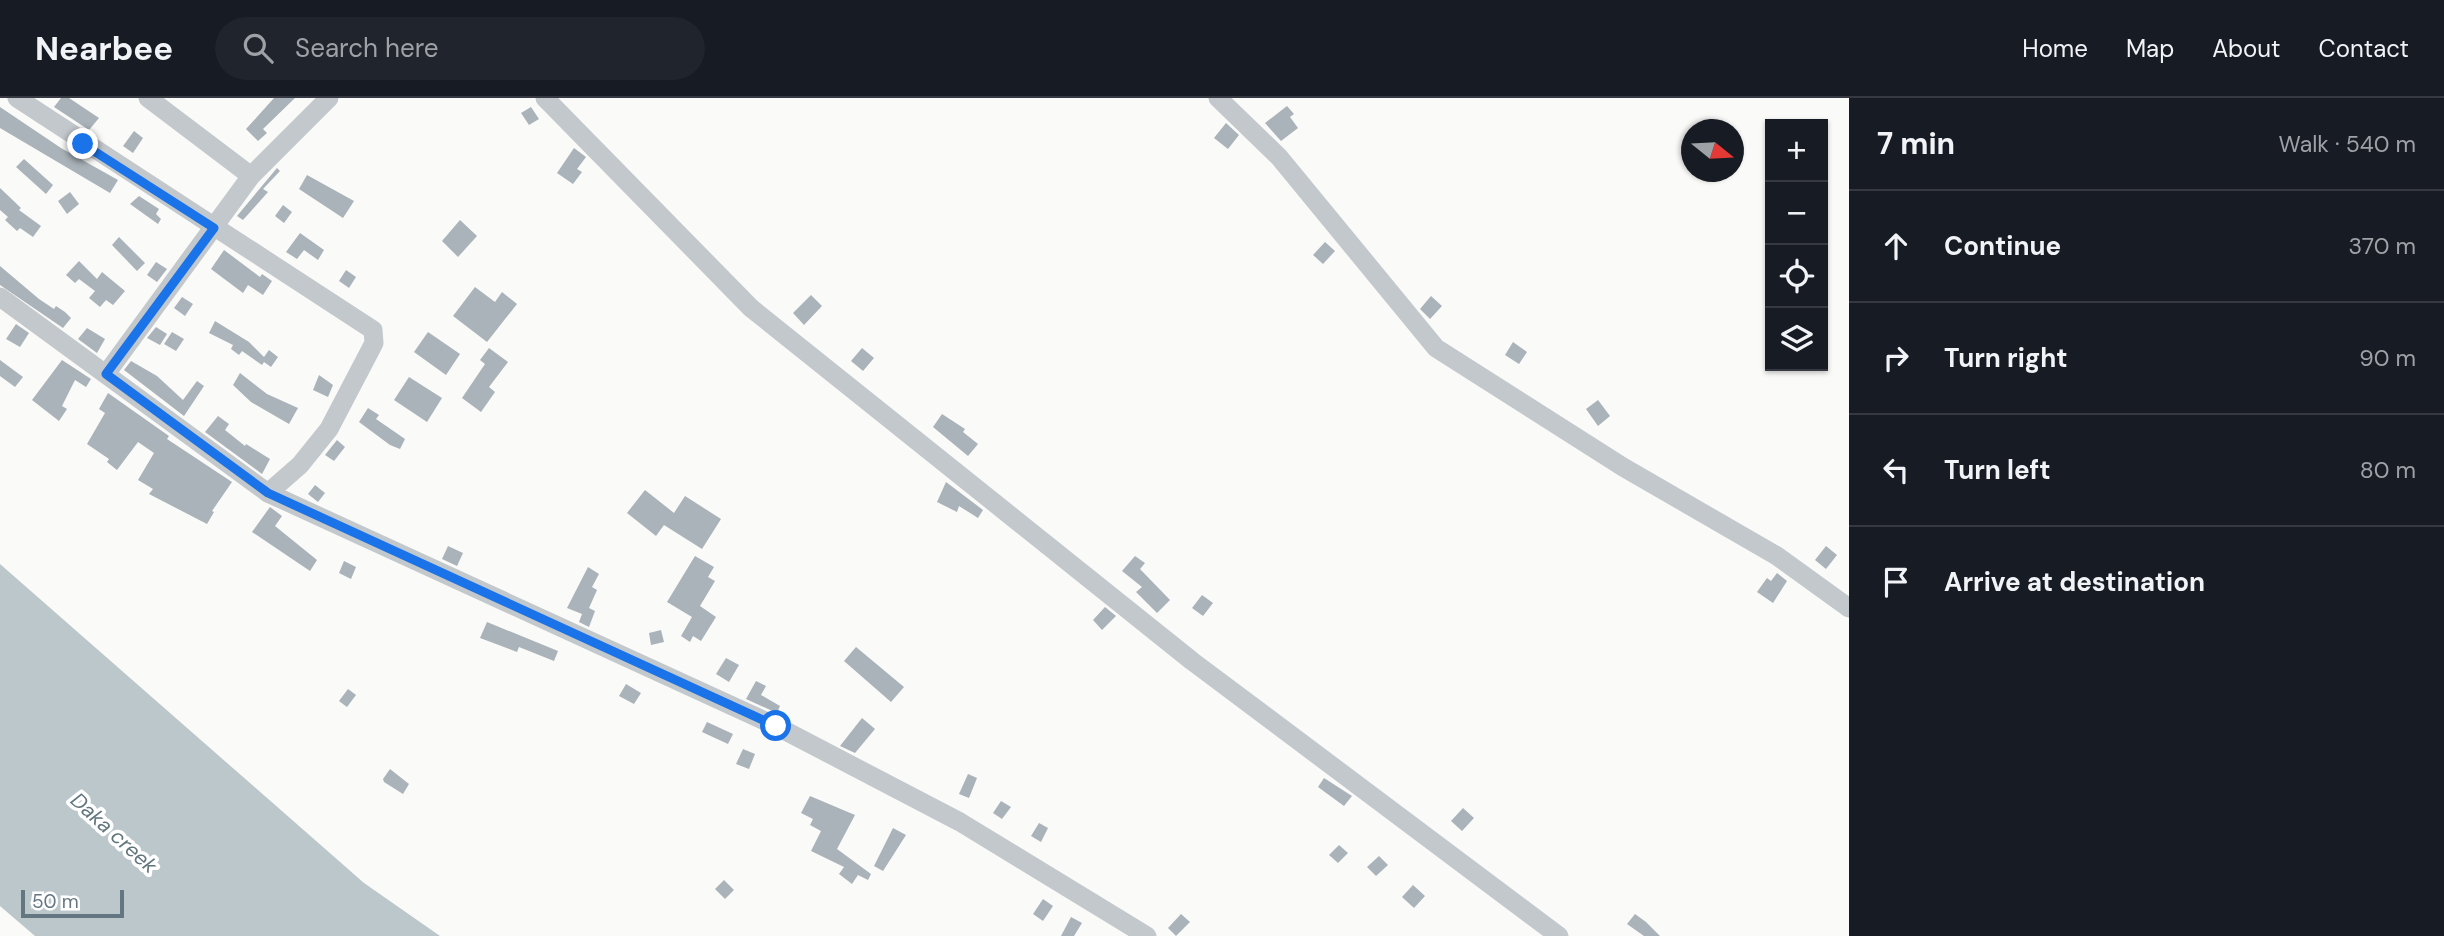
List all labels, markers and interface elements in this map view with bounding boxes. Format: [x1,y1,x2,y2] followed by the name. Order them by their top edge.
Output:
[215,17,705,80] search box
[35,27,173,70] text: Nearbee
[239,29,277,67] icon: search
[295,31,439,65] text: Search here
[2022,33,2088,64] text: Home
[2126,33,2174,64] text: Map
[2212,33,2281,64] text: About
[2319,33,2409,64] text: Contact
[1681,119,1744,182] north arrow
[1765,119,1828,371] map controls
[1765,119,1828,182] button: +
[1877,124,1955,163] text: 7 min
[67,128,98,159] route end
[2279,129,2416,159] text: Walk · 540 m
[1765,182,1828,245] button: −
[1877,227,1915,265] icon: ahead
[1944,229,2061,263] text: Continue
[2348,231,2416,261] text: 370 m
[1765,245,1828,308] button: locate
[1765,308,1828,371] button: layers
[1877,339,1915,377] icon: right
[1944,341,2068,375] text: Turn right
[2359,343,2416,373] text: 90 m
[1877,451,1915,489] icon: left
[1944,453,2051,487] text: Turn left
[2360,455,2416,485] text: 80 m
[1877,563,1915,601] icon: arrive
[1944,565,2205,599] text: Arrive at destination
[760,710,791,741] route start
[64,786,164,880] water label: Daka creek
[21,887,124,919] scale bar
[32,889,79,914] text: 50 m

